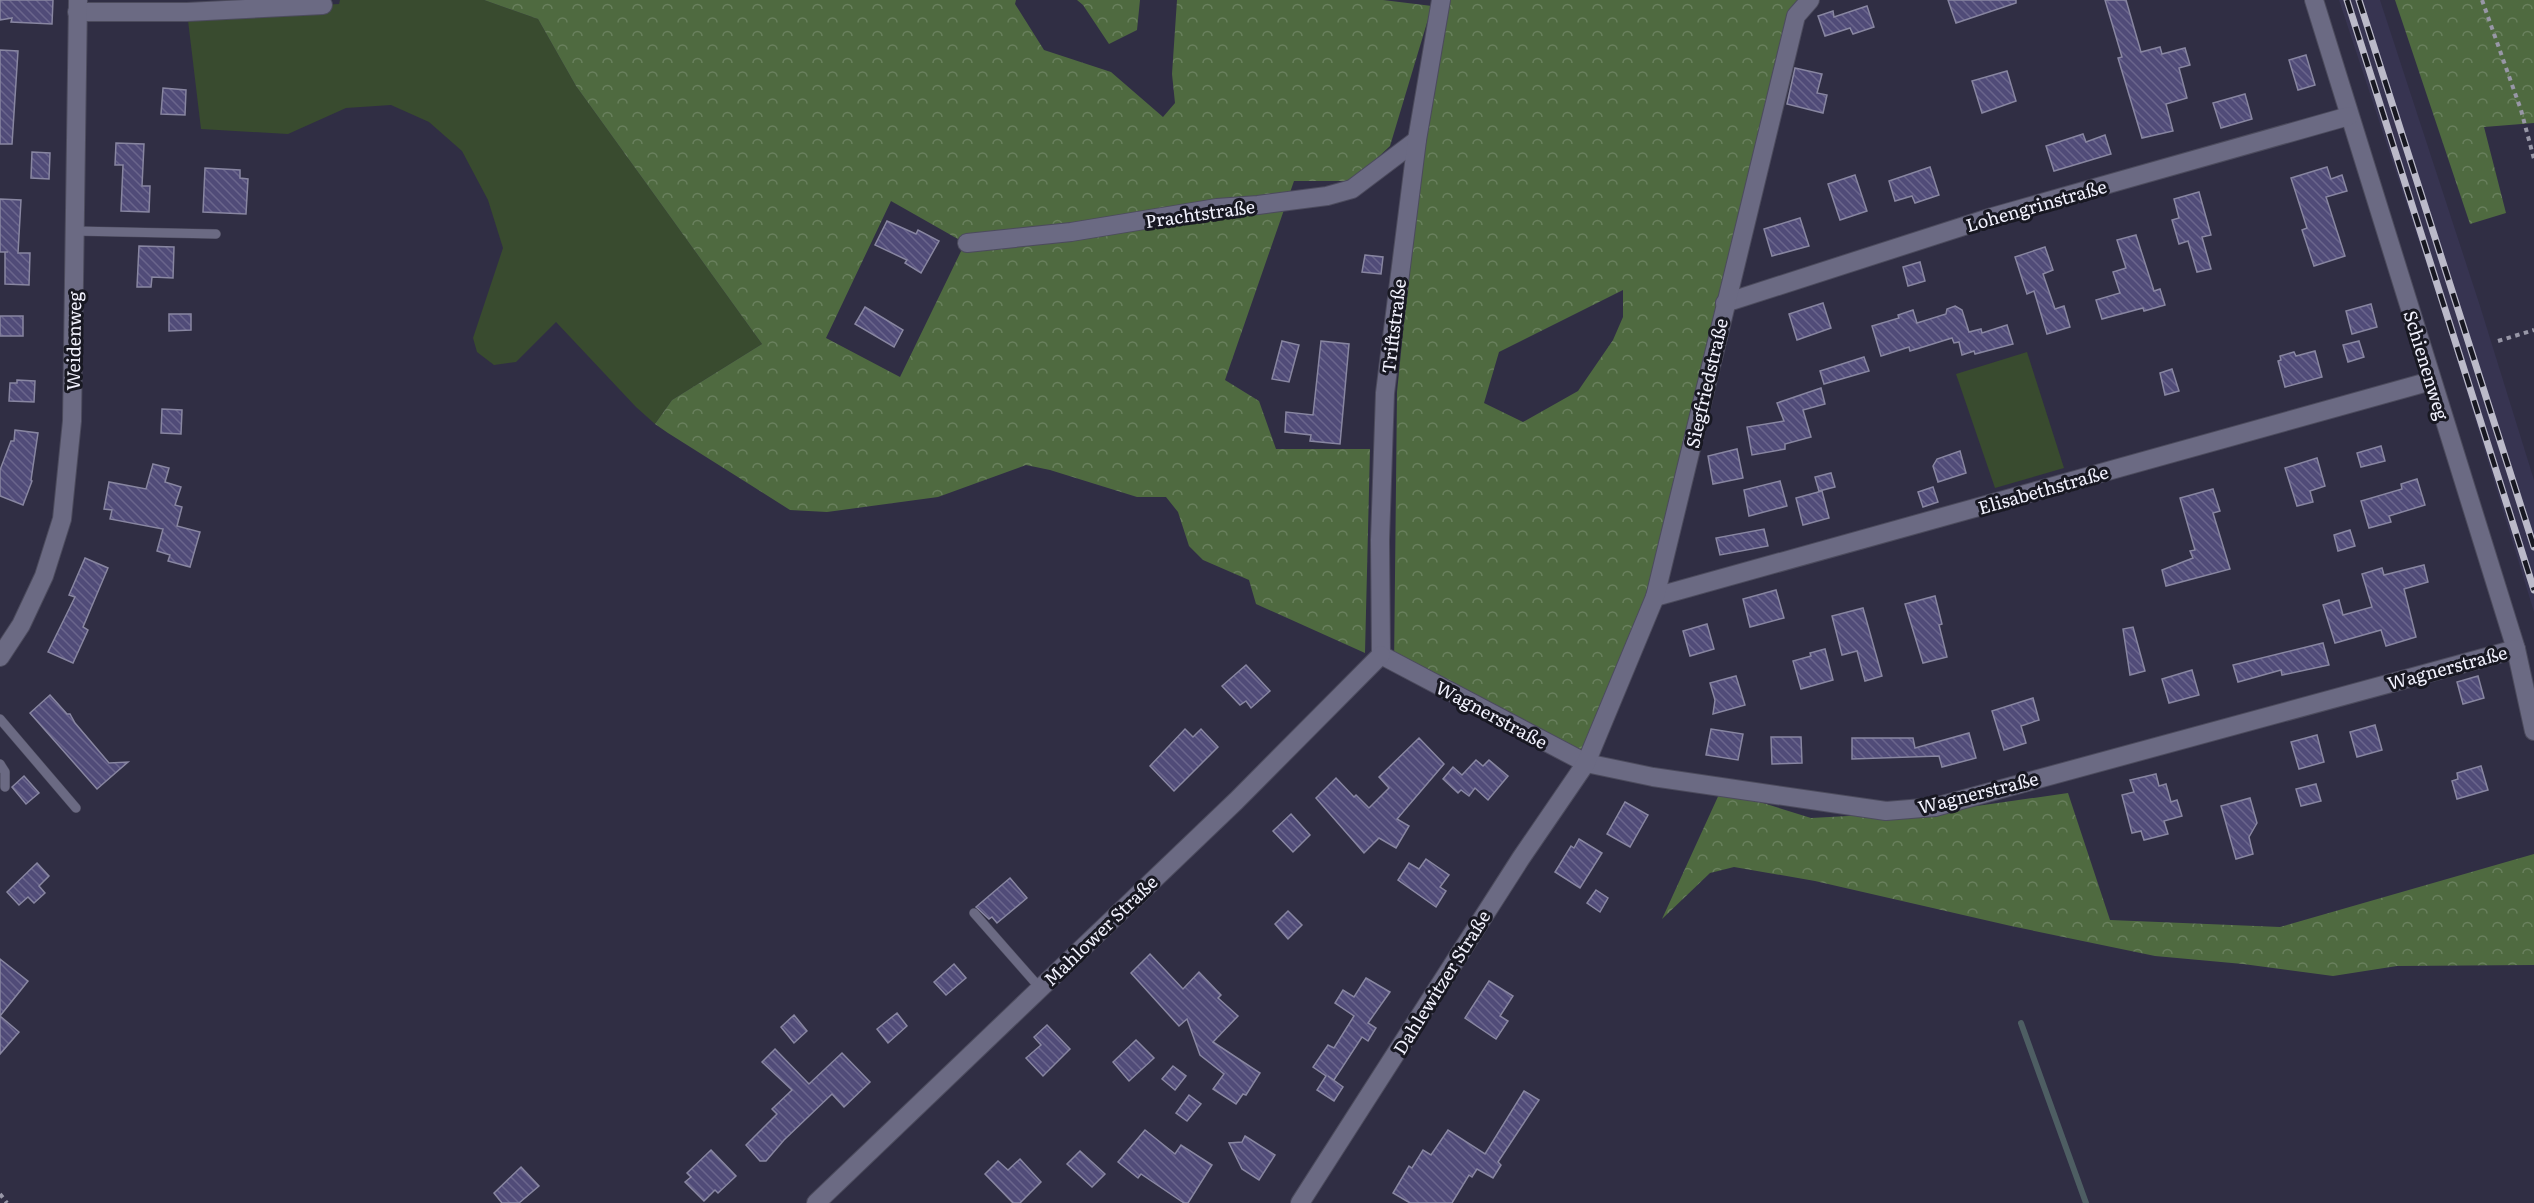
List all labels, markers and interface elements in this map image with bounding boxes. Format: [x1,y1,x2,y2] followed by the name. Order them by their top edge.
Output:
[1962,172,2110,238] street label: Lohengrinstraße
[1143,192,1257,234] street label: Prachtstraße
[1374,277,1412,375] street label: Triftstraße
[59,290,87,391] street label: Weidenweg
[2397,307,2457,424] street label: Schienenweg
[1678,315,1734,451] street label: Siegfriedstraße
[1975,458,2111,520] street label: Elisabethstraße
[2384,638,2510,696] street label: Wagnerstraße
[1431,673,1553,755] street label: Wagnerstraße
[1915,764,2041,820] street label: Wagnerstraße
[1037,868,1163,992] street label: Mahlower Straße
[1386,905,1496,1059] street label: Dahlewitzer Straße

